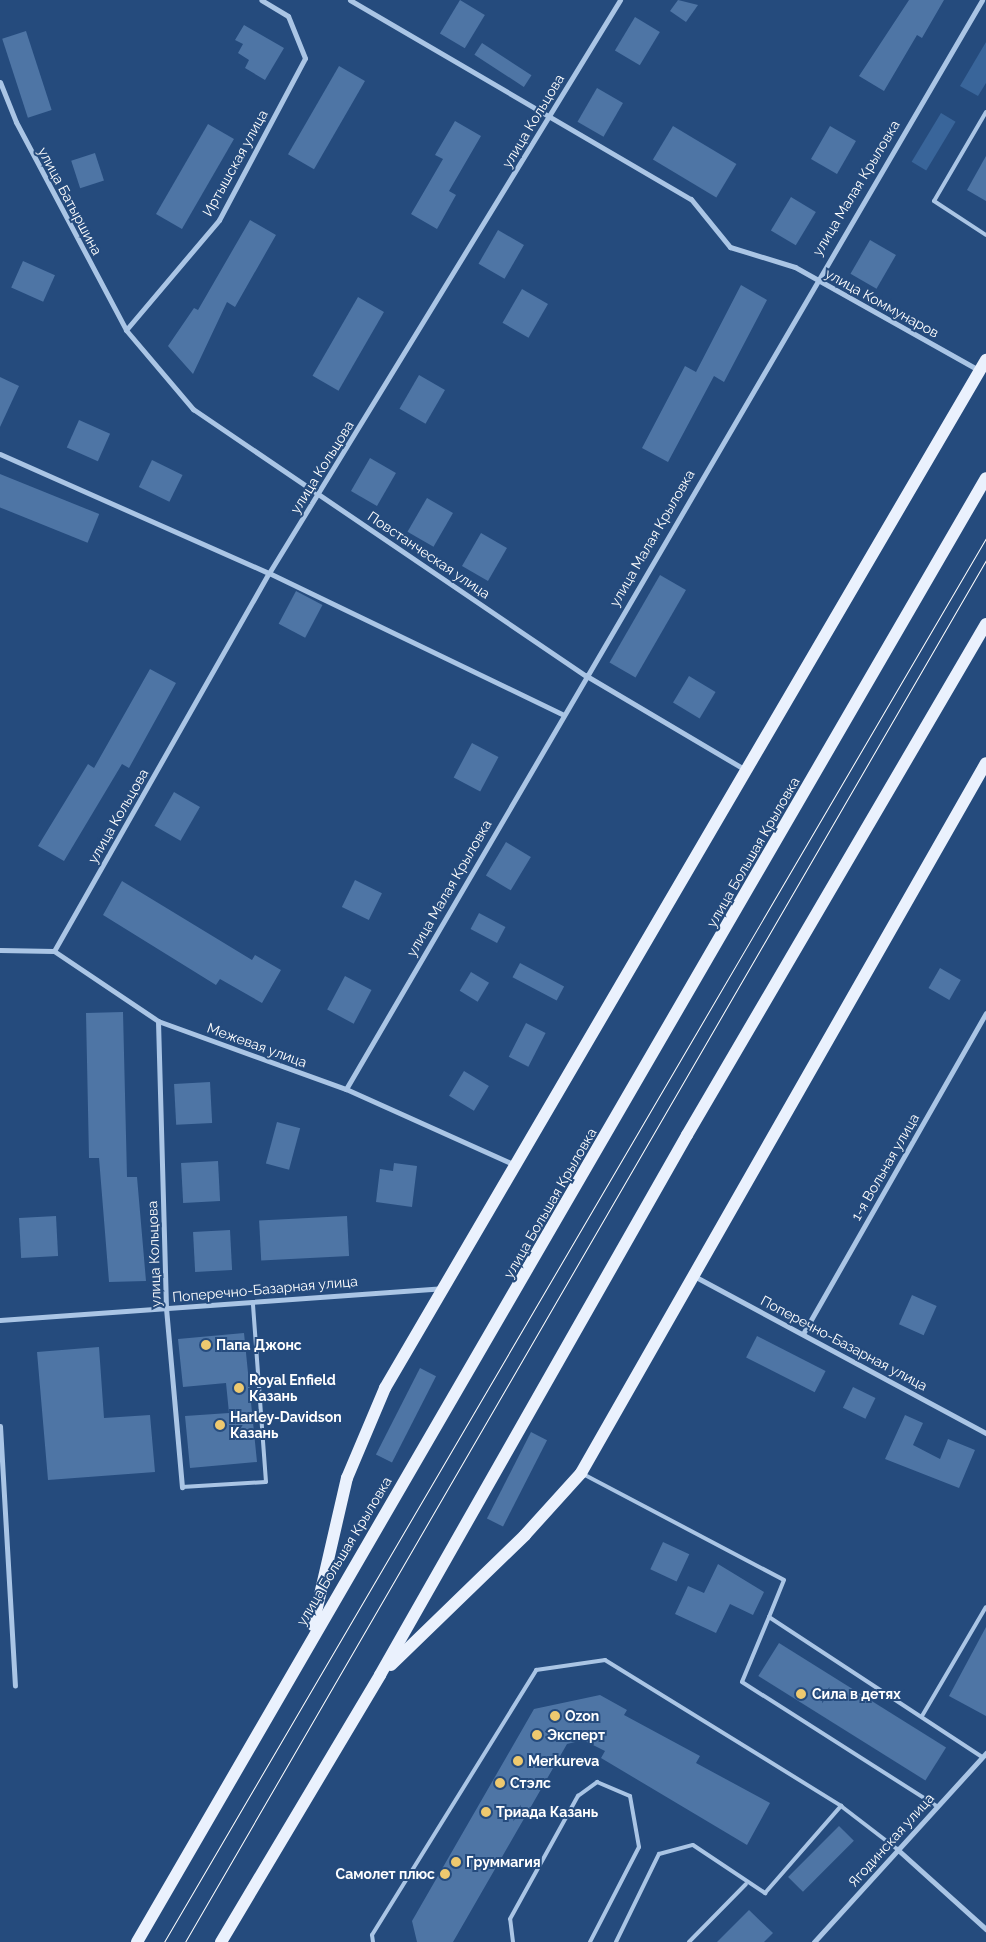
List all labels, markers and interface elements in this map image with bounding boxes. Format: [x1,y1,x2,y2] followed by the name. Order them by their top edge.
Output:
[498,71,568,171] street label: улица Кольцова
[199,107,271,219] street label: Иртышская улица
[809,117,903,259] street label: улица Малая Крыловка
[34,144,106,258] street label: улица Батыршина
[822,265,942,341] street label: улица Коммунаров
[287,417,357,517] street label: улица Кольцова
[606,467,698,609] street label: улица Малая Крыловка
[364,508,494,602] street label: Повстанческая улица
[84,766,152,866] street label: улица Кольцова
[703,774,803,930] street label: улица Большая Крыловка
[403,817,495,959] street label: улица Малая Крыловка
[205,1019,309,1071] street label: Межевая улица
[847,1110,923,1224] street label: 1-я Вольная улица
[500,1125,600,1281] street label: улица Большая Крыловка
[144,1201,164,1307] street label: улица Кольцова
[171,1272,359,1306] street label: Поперечно-Базарная улица
[758,1292,930,1394] street label: Поперечно-Базарная улица
[216,1337,302,1353] place label: Папа Джонс
[200,1339,212,1351] marker: Папа Джонс
[249,1372,336,1404] place label: Royal Enfield Казань
[233,1382,245,1394] marker: Royal Enfield Казань
[230,1409,342,1441] place label: Harley-Davidson Казань
[214,1419,226,1431] marker: Harley-Davidson Казань
[293,1474,395,1628] street label: улица Большая Крыловка
[812,1686,901,1702] place label: Сила в детях
[794,1687,808,1701] marker: Сила в детях
[565,1708,599,1724] place label: Ozon
[549,1710,561,1722] marker: Ozon
[547,1727,605,1743] place label: Эксперт
[531,1729,543,1741] marker: Эксперт
[528,1753,599,1769] place label: Merkureva
[512,1755,524,1767] marker: Merkureva
[510,1775,551,1791] place label: Стэлс
[494,1777,506,1789] marker: Стэлс
[844,1790,938,1890] street label: Ягодинская улица
[496,1804,598,1820] place label: Триада Казань
[480,1806,492,1818] marker: Триада Казань
[466,1854,541,1870] place label: Груммагия
[450,1856,462,1868] marker: Груммагия
[336,1866,435,1882] place label: Самолет плюс
[439,1868,451,1880] marker: Самолет плюс

